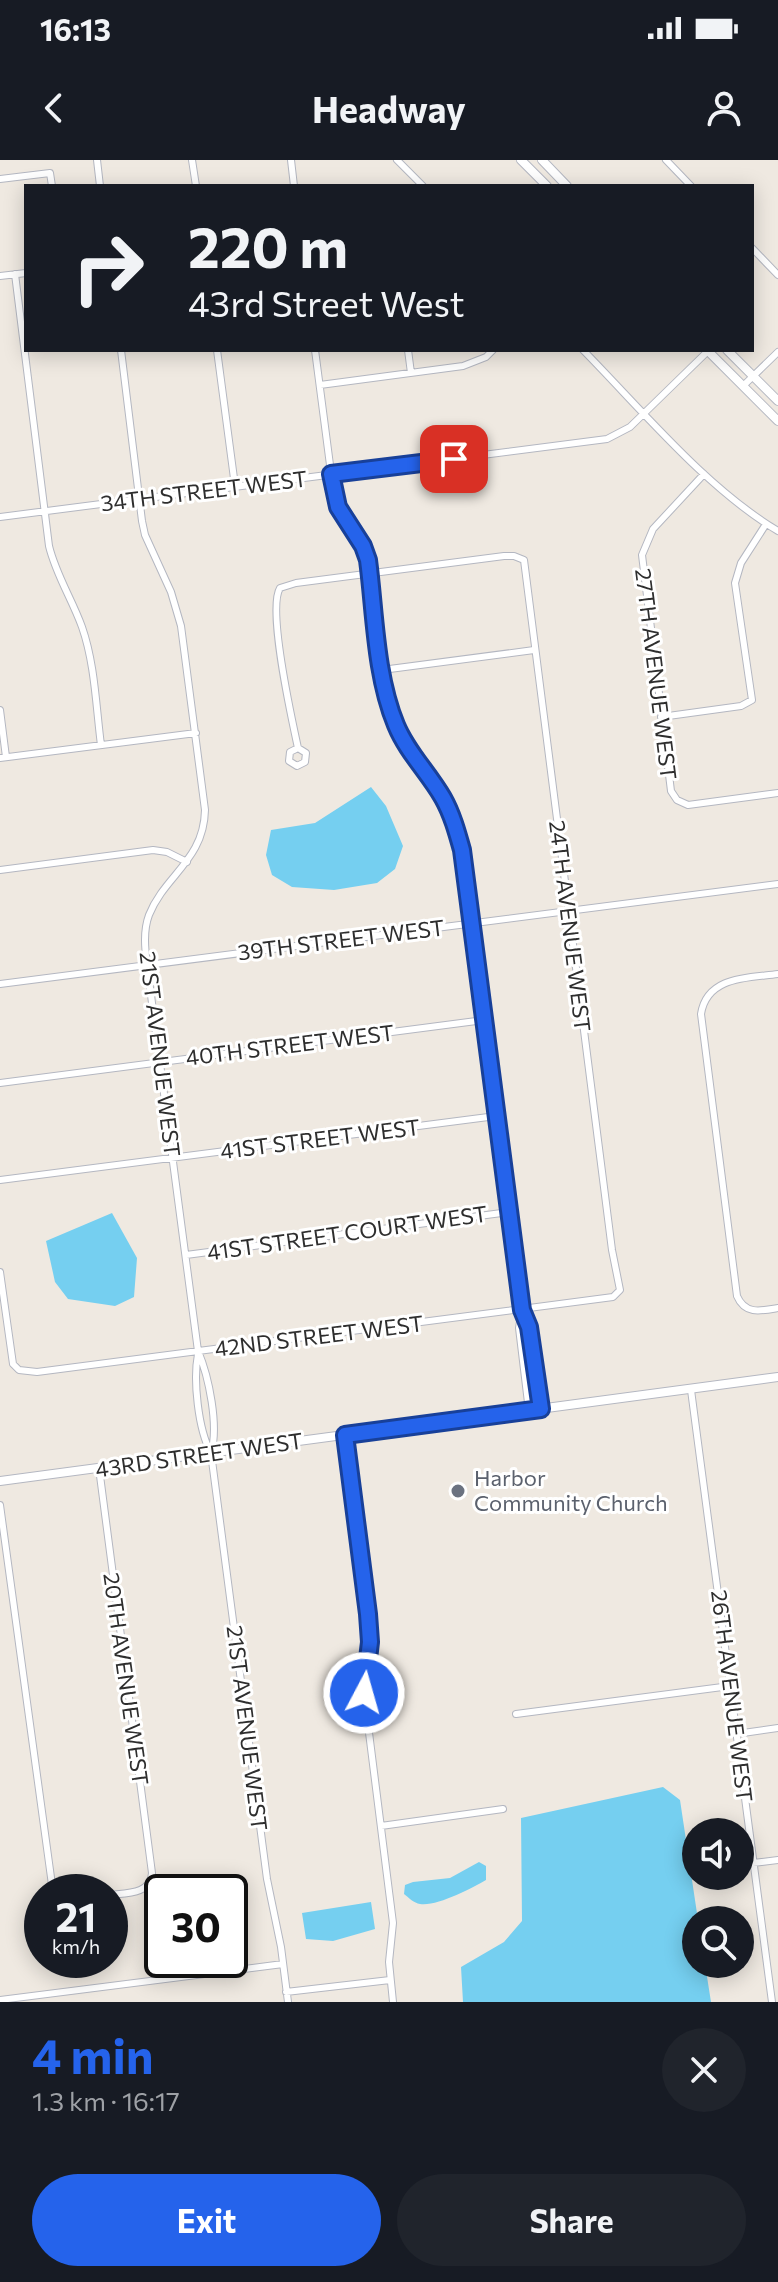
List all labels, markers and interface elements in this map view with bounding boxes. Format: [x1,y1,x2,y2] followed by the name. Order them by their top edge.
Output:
[40,10,111,47] text: 16:13
[32,86,76,130] icon: back
[312,86,466,130] text: Headway
[702,86,746,130] icon: person
[188,211,348,280] text: 220 m
[56,216,160,320] icon: right
[188,280,464,324] text: 43rd Street West
[420,425,488,493] pin
[432,437,476,481] icon: arrive
[99,464,309,517] street label: 34TH STREET WEST
[630,567,683,781] street label: 27TH AVENUE WEST
[544,819,597,1033] street label: 24TH AVENUE WEST
[236,913,446,966] street label: 39TH STREET WEST
[135,950,186,1158] street label: 21ST AVENUE WEST
[184,1018,396,1071] street label: 40TH STREET WEST
[219,1113,421,1164] street label: 41ST STREET WEST
[205,1199,489,1266] street label: 41ST STREET COURT WEST
[213,1309,425,1362] street label: 42ND STREET WEST
[94,1427,304,1482] street label: 43RD STREET WEST
[474,1464,668,1516] place label: Harbor Community Church
[449,1482,467,1500] marker: Harbor Community Church
[98,1571,155,1787] street label: 20TH AVENUE WEST
[706,1588,759,1803] street label: 26TH AVENUE WEST
[222,1624,273,1832] street label: 21ST AVENUE WEST
[322,1651,406,1735] position arrow
[682,1818,754,1978] map controls
[682,1818,754,1890] button: sound
[144,1874,248,1978] speed limit sign: 30
[56,1891,96,1940] text: 21
[682,1906,754,1978] button: search
[52,1934,100,1958] text: km/h
[32,2025,154,2084] text: 4 min
[662,2028,746,2112] button: close
[32,2085,180,2116] text: 1.3 km · 16:17
[32,2174,381,2266] button: Exit
[397,2174,746,2266] button: Share

